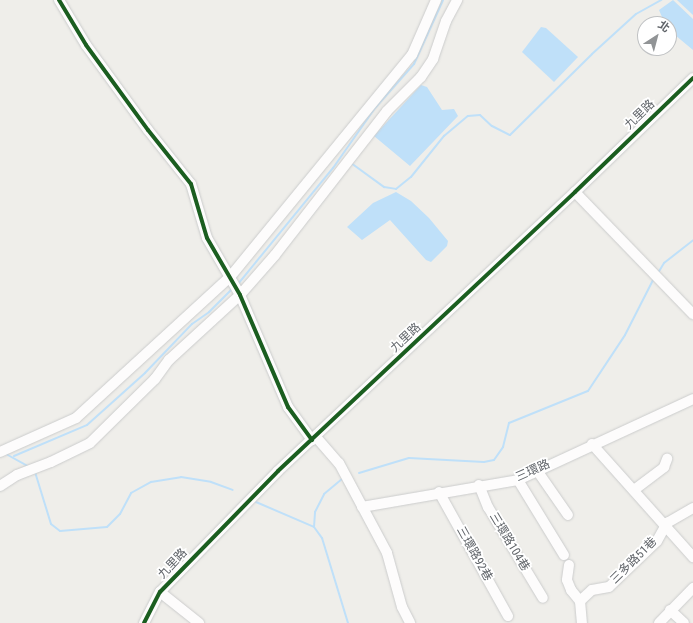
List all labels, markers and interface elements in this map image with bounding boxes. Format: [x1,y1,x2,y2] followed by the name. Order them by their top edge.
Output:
[637,16,677,56] north arrow
[655,18,672,35] text: 北
[622,97,658,133] street label: 九里路
[388,320,424,356] street label: 九里路
[514,457,552,485] street label: 三環路
[486,510,532,574] street label: 三環路104巷
[453,524,495,584] street label: 三環路92巷
[608,535,660,587] street label: 三多路51巷
[155,546,191,582] street label: 九里路

